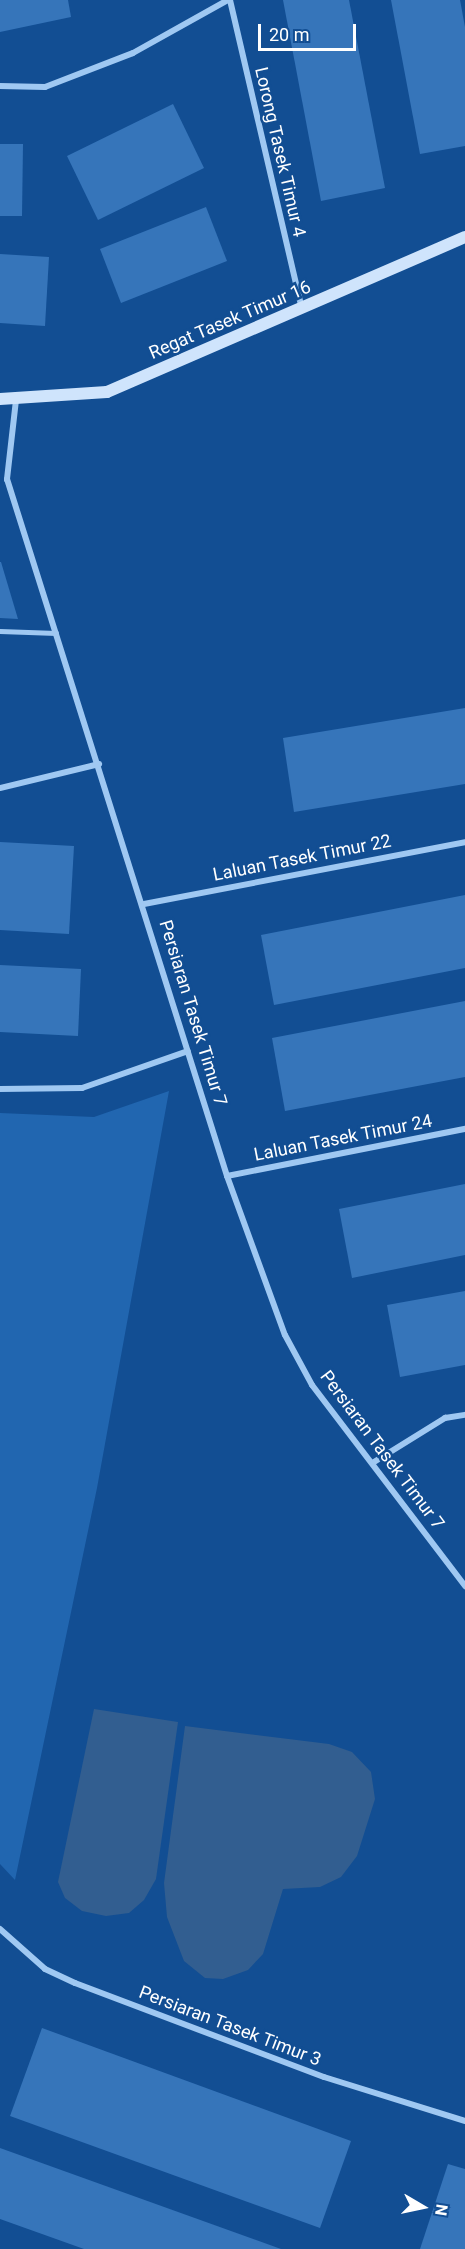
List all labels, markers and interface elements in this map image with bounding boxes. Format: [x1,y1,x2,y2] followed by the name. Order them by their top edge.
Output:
[261,12,358,50] scale bar
[269,24,309,45] text: 20 m
[250,65,310,239] street label: Lorong Tasek Timur 4
[145,276,315,364] street label: Regat Tasek Timur 16
[211,830,393,886] street label: Laluan Tasek Timur 22
[154,917,232,1109] street label: Persiaran Tasek Timur 7
[252,1110,434,1166] street label: Laluan Tasek Timur 24
[315,1366,449,1534] street label: Persiaran Tasek Timur 7
[136,1981,324,2071] street label: Persiaran Tasek Timur 3
[393,2177,453,2237] north arrow
[431,2203,452,2217] text: N

